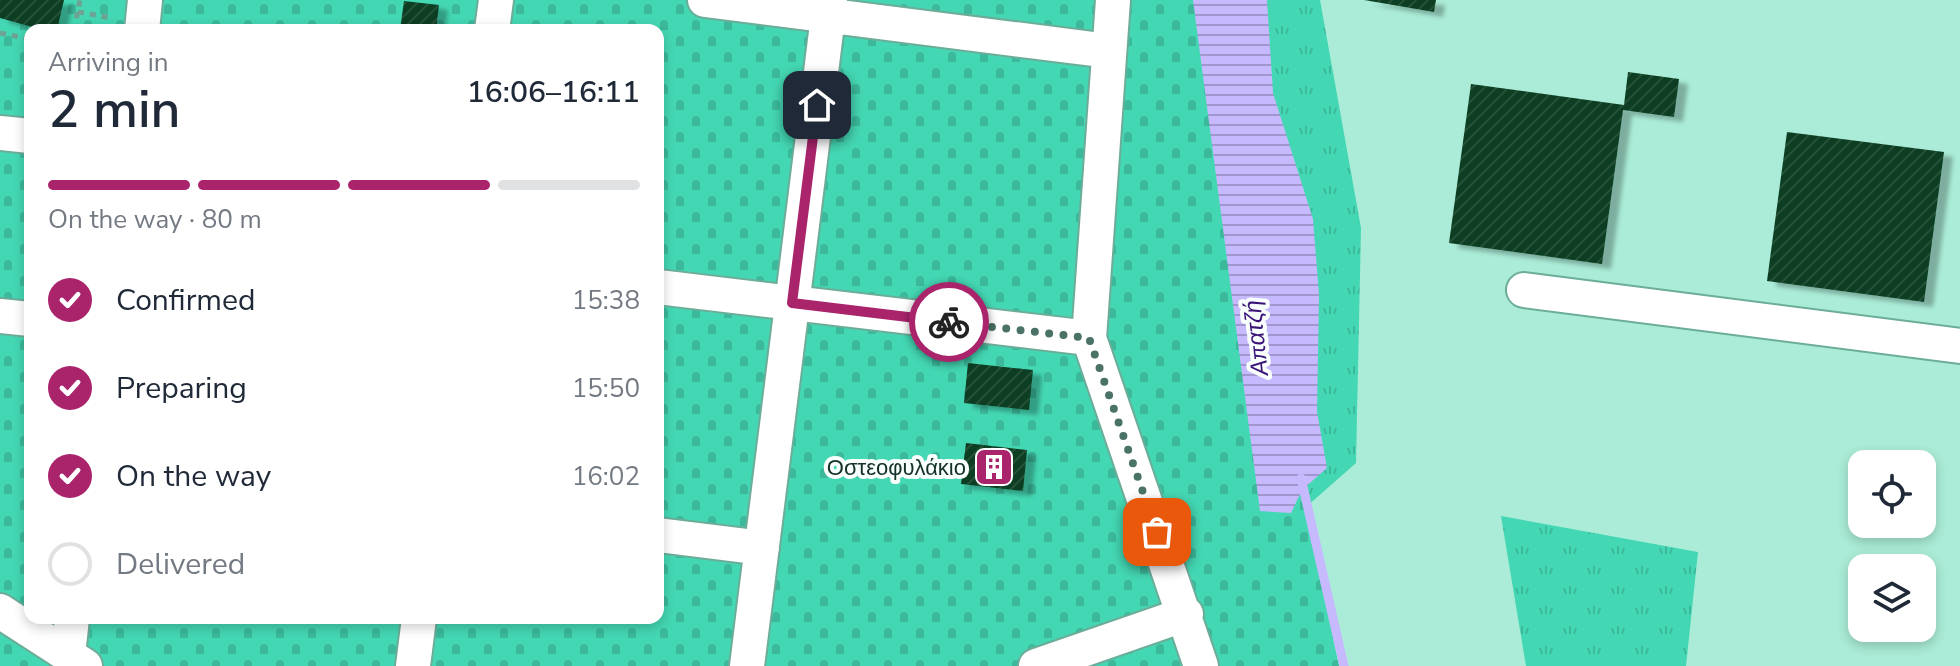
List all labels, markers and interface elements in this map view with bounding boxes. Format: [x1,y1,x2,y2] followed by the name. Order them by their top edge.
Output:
[48,45,169,80] text: Arriving in
[783,71,851,139] pin
[467,72,640,113] text: 16:06–16:11
[48,74,181,145] text: 2 min
[795,83,839,127] icon: home
[48,202,262,237] text: On the way · 80 m
[48,278,92,322] icon: check
[116,280,256,321] text: Confirmed
[909,282,989,362] courier
[572,283,640,318] text: 15:38
[1236,299,1276,379] water label: Απατζή
[927,300,971,344] icon: bike
[48,366,92,410] icon: check
[116,368,247,409] text: Preparing
[572,371,640,406] text: 15:50
[973,446,1015,488] building icon: Οστεοφυλάκιο
[1848,450,1936,642] map controls
[1848,450,1936,538] button: locate
[827,453,966,483] place label: Οστεοφυλάκιο
[48,454,92,498] icon: check
[116,456,271,497] text: On the way
[572,459,640,494] text: 16:02
[1123,498,1191,566] pin
[1135,510,1179,554] icon: bag
[116,544,245,585] text: Delivered
[1848,554,1936,642] button: layers

